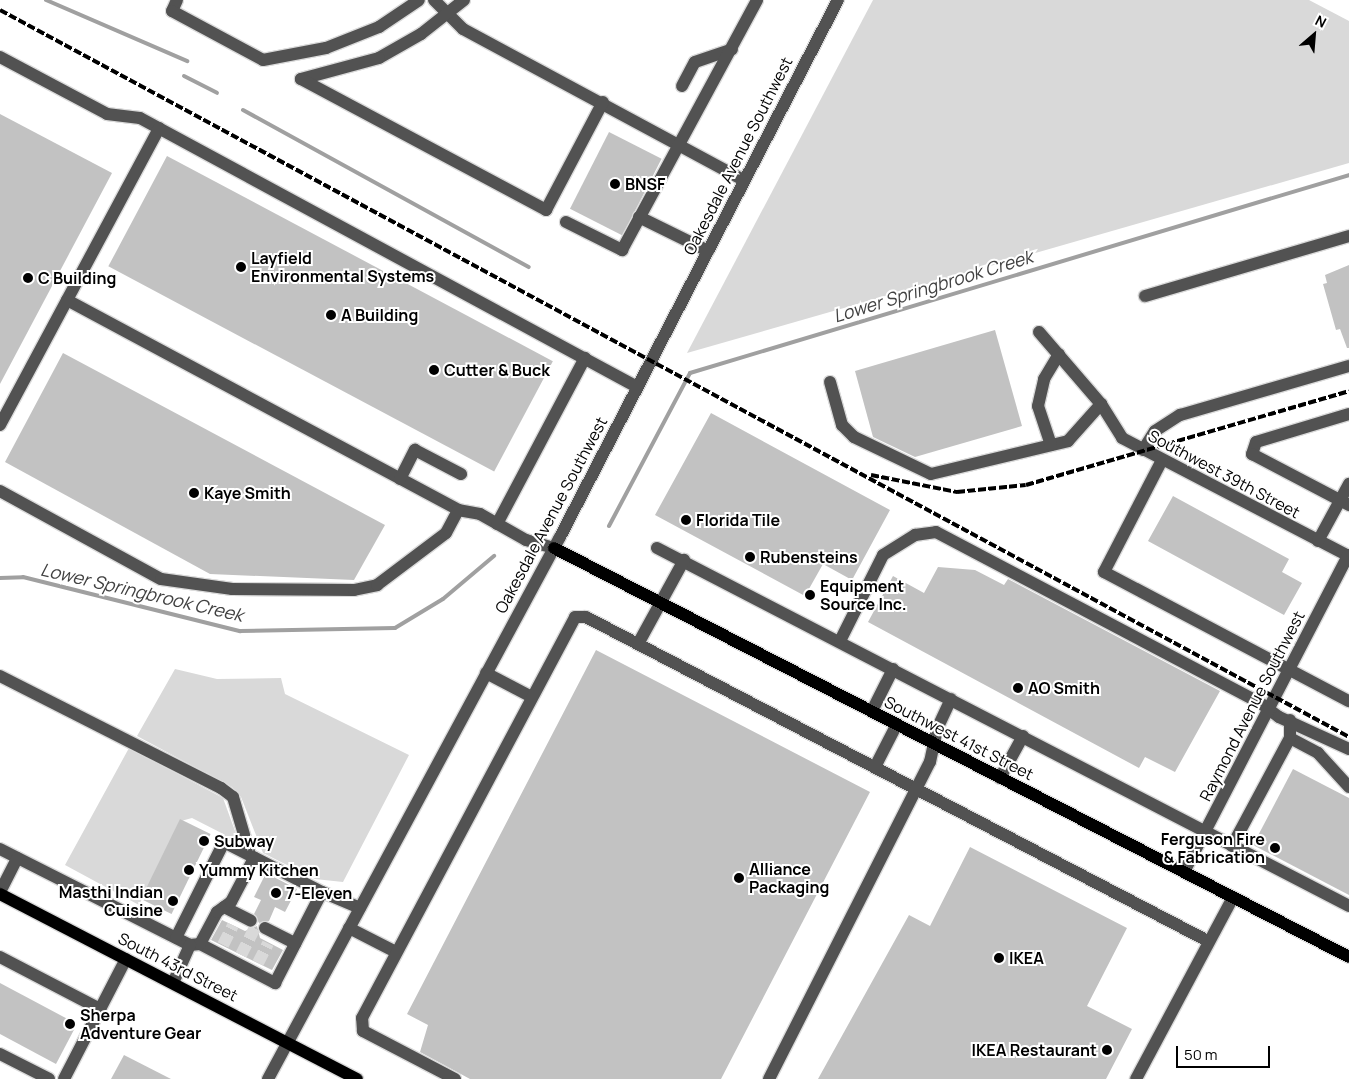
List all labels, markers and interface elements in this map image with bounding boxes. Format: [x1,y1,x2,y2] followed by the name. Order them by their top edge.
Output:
[1289,10,1339,60] north arrow
[1312,10,1330,32] text: N
[680,54,796,258] street label: Oakesdale Avenue Southwest
[625,174,665,194] place label: BNSF
[609,178,621,190] marker: BNSF
[831,245,1035,327] water label: Lower Springbrook Creek
[251,248,434,286] place label: Layfield Environmental Systems
[235,261,247,273] marker: Layfield Environmental Systems
[38,268,116,288] place label: C Building
[22,272,34,284] marker: C Building
[341,305,418,325] place label: A Building
[325,309,337,321] marker: A Building
[444,360,550,380] place label: Cutter & Buck
[428,364,440,376] marker: Cutter & Buck
[491,414,611,616] street label: Oakesdale Avenue Southwest
[1145,426,1303,522] street label: Southwest 39th Street
[204,483,291,503] place label: Kaye Smith
[188,487,200,499] marker: Kaye Smith
[696,510,780,530] place label: Florida Tile
[680,514,692,526] marker: Florida Tile
[760,547,858,567] place label: Rubensteins
[744,551,756,563] marker: Rubensteins
[39,558,245,626] water label: Lower Springbrook Creek
[820,576,907,614] place label: Equipment Source Inc.
[804,589,816,601] marker: Equipment Source Inc.
[1196,608,1308,804] street label: Raymond Avenue Southwest
[1028,678,1100,698] place label: AO Smith
[1012,682,1024,694] marker: AO Smith
[881,692,1037,784] street label: Southwest 41st Street
[1161,829,1265,867] place label: Ferguson Fire & Fabrication
[214,831,274,851] place label: Subway
[198,835,210,847] marker: Subway
[1269,842,1281,854] marker: Ferguson Fire & Fabrication
[749,859,829,897] place label: Alliance Packaging
[199,860,319,880] place label: Yummy Kitchen
[183,864,195,876] marker: Yummy Kitchen
[733,872,745,884] marker: Alliance Packaging
[59,882,163,920] place label: Masthi Indian Cuisine
[286,883,352,903] place label: 7-Eleven
[270,887,282,899] marker: 7-Eleven
[167,895,179,907] marker: Masthi Indian Cuisine
[115,929,241,1005] street label: South 43rd Street
[1009,948,1044,968] place label: IKEA
[993,952,1005,964] marker: IKEA
[80,1005,201,1043] place label: Sherpa Adventure Gear
[64,1018,76,1030] marker: Sherpa Adventure Gear
[1179,1036,1273,1068] scale bar
[972,1040,1097,1060] place label: IKEA Restaurant
[1101,1044,1113,1056] marker: IKEA Restaurant
[1184,1044,1218,1065] text: 50 m

